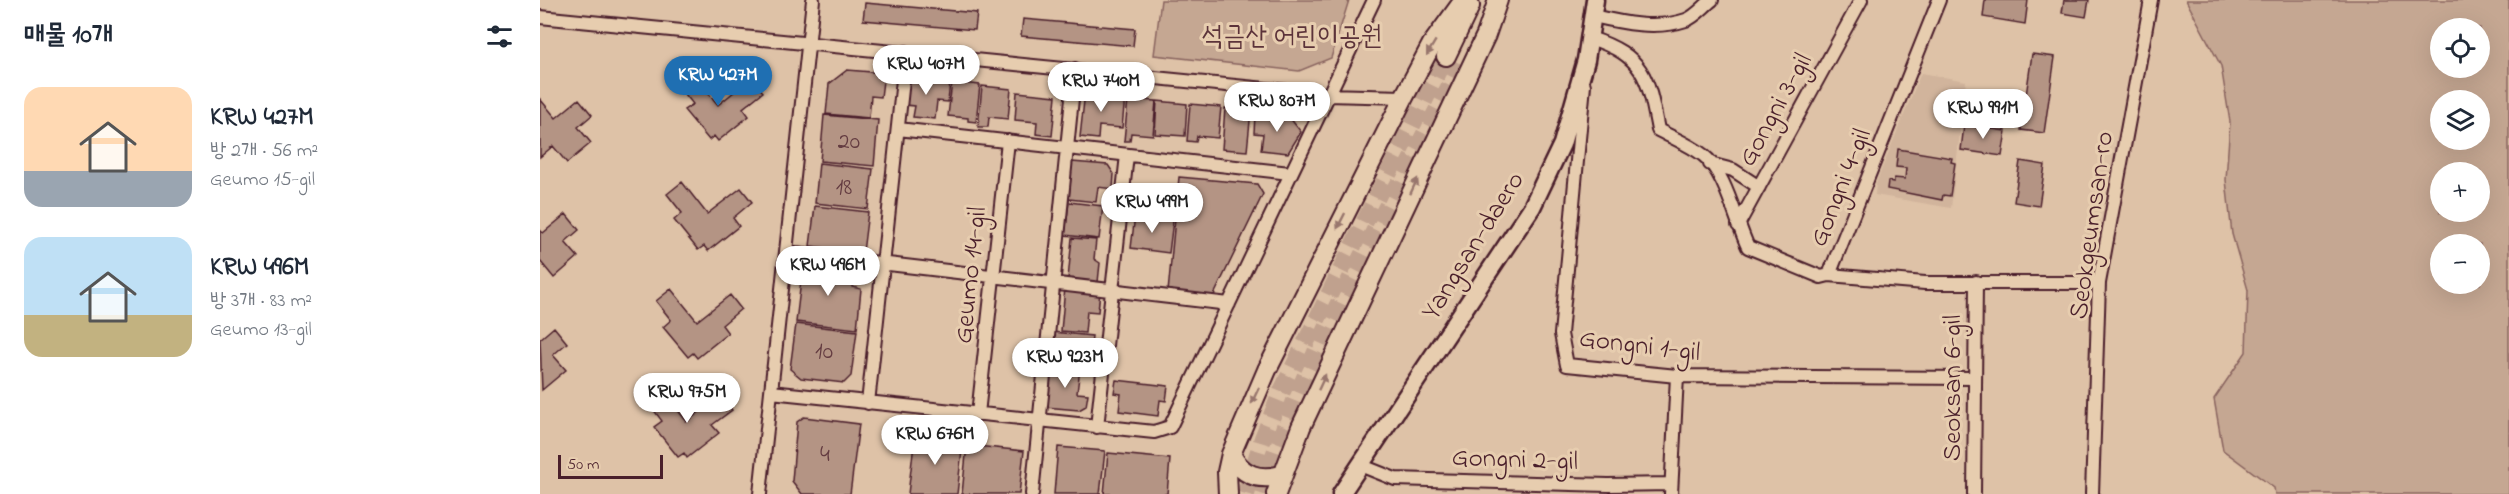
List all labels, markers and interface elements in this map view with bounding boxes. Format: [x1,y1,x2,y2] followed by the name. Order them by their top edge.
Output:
[24,17,113,55] text: 매물 10개
[1202,18,1382,57] park label: 석금산 어린이공원
[2430,18,2490,294] map controls
[2430,18,2490,78] button: locate
[483,20,516,53] icon: filters
[1425,40,1436,56] one-way arrow
[864,45,988,96] pin: KRW 407M
[1729,46,1823,174] street label: Gongni 3-gil
[887,50,965,79] text: KRW 407M
[656,56,780,107] pin: KRW 427M
[678,61,758,90] text: KRW 427M
[1039,62,1163,113] pin: KRW 740M
[1062,67,1140,96] text: KRW 740M
[1215,82,1339,133] pin: KRW 807M
[1238,87,1316,116] text: KRW 807M
[1921,89,2045,140] pin: KRW 991M
[2430,90,2490,150] button: layers
[1947,94,2019,123] text: KRW 991M
[210,99,314,137] text: KRW 427M
[72,111,144,183] icon: home
[1800,123,1883,253] street label: Gongni 4-gil
[838,125,860,160] house number: 20
[2060,129,2125,322] street label: Seokgeumsan-ro
[210,137,318,166] text: 방 2개 · 56 m²
[2430,162,2490,222] button: +
[1413,165,1535,328] street label: Yangsan-daero
[210,166,315,195] text: Geumo 15-gil
[836,171,852,206] house number: 18
[1410,178,1419,195] one-way arrow
[1090,183,1214,234] pin: KRW 499M
[1115,188,1189,217] text: KRW 499M
[945,205,998,346] street label: Geumo 14-gil
[1337,212,1347,230] one-way arrow
[2430,234,2490,294] button: −
[766,246,890,297] pin: KRW 496M
[210,249,309,287] text: KRW 496M
[790,251,866,280] text: KRW 496M
[72,261,144,333] icon: home
[210,287,312,316] text: 방 3개 · 83 m²
[1934,315,1973,461] street label: Seoksan 6-gil
[210,316,312,345] text: Geumo 13-gil
[1577,320,1702,373] street label: Gongni 1-gil
[815,335,833,370] house number: 10
[1003,338,1127,389] pin: KRW 923M
[1026,343,1104,372] text: KRW 923M
[625,373,749,424] pin: KRW 975M
[1318,373,1327,390] one-way arrow
[647,378,727,407] text: KRW 975M
[1251,388,1260,405] one-way arrow
[873,415,997,466] pin: KRW 676M
[895,420,975,449] text: KRW 676M
[820,438,830,473] house number: 4
[1451,439,1579,482] street label: Gongni 2-gil
[558,452,663,480] scale bar
[567,453,599,477] text: 50 m

